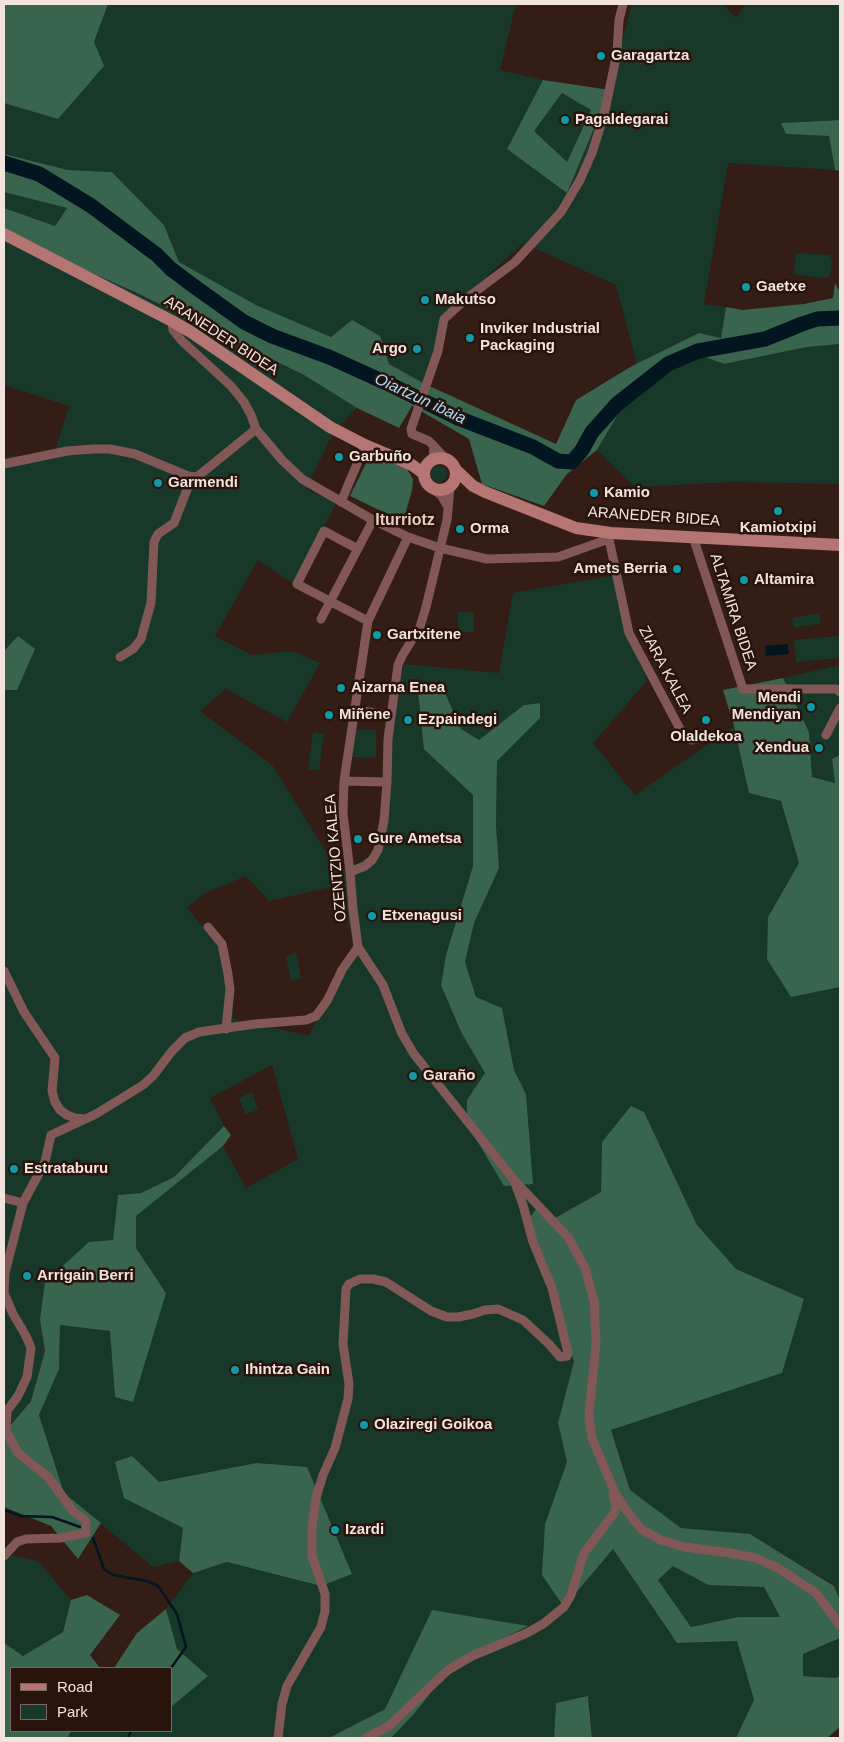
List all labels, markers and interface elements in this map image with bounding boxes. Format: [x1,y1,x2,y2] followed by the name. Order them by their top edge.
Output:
[611,47,689,65] place label: Garagartza
[595,50,607,62] marker: Garagartza
[575,111,668,129] place label: Pagaldegarai
[559,114,571,126] marker: Pagaldegarai
[756,278,806,296] place label: Gaetxe
[740,281,752,293] marker: Gaetxe
[435,291,496,309] place label: Makutso
[161,292,281,380] street label: ARANEDER BIDEA
[419,294,431,306] marker: Makutso
[480,320,600,355] place label: Inviker Industrial Packaging
[464,332,476,344] marker: Inviker Industrial Packaging
[372,340,407,358] place label: Argo
[411,343,423,355] marker: Argo
[371,369,469,429] water label: Oiartzun ibaia
[349,448,411,466] place label: Garbuño
[333,451,345,463] marker: Garbuño
[168,474,238,492] place label: Garmendi
[152,477,164,489] marker: Garmendi
[604,484,650,502] place label: Kamio
[588,487,600,499] marker: Kamio
[587,503,721,531] street label: ARANEDER BIDEA
[772,505,784,517] marker: Kamiotxipi
[375,511,435,531] district label: Iturriotz
[740,519,816,537] place label: Kamiotxipi
[470,520,509,538] place label: Orma
[454,523,466,535] marker: Orma
[706,551,760,673] street label: ALTAMIRA BIDEA
[574,560,667,578] place label: Amets Berria
[671,563,683,575] marker: Amets Berria
[754,571,814,589] place label: Altamira
[738,574,750,586] marker: Altamira
[634,623,696,717] street label: ZIARA KALEA
[387,626,461,644] place label: Gartxitene
[371,629,383,641] marker: Gartxitene
[351,679,445,697] place label: Aizarna Enea
[335,682,347,694] marker: Aizarna Enea
[732,689,801,724] place label: Mendi Mendiyan
[805,701,817,713] marker: Mendi Mendiyan
[339,706,391,724] place label: Miñene
[323,709,335,721] marker: Miñene
[418,711,497,729] place label: Ezpaindegi
[402,714,414,726] marker: Ezpaindegi
[700,714,712,726] marker: Olaldekoa
[670,728,742,746] place label: Olaldekoa
[755,739,809,757] place label: Xendua
[813,742,825,754] marker: Xendua
[321,793,351,923] street label: OZENTZIO KALEA
[368,830,461,848] place label: Gure Ametsa
[352,833,364,845] marker: Gure Ametsa
[382,907,462,925] place label: Etxenagusi
[366,910,378,922] marker: Etxenagusi
[423,1067,476,1085] place label: Garaño
[407,1070,419,1082] marker: Garaño
[24,1160,108,1178] place label: Estrataburu
[8,1163,20,1175] marker: Estrataburu
[37,1267,134,1285] place label: Arrigain Berri
[21,1270,33,1282] marker: Arrigain Berri
[245,1361,330,1379] place label: Ihintza Gain
[229,1364,241,1376] marker: Ihintza Gain
[374,1416,492,1434] place label: Olaziregi Goikoa
[358,1419,370,1431] marker: Olaziregi Goikoa
[345,1521,384,1539] place label: Izardi
[329,1524,341,1536] marker: Izardi
[10,1667,172,1732] legend
[57,1678,93,1695] text: Road
[57,1703,88,1720] text: Park

